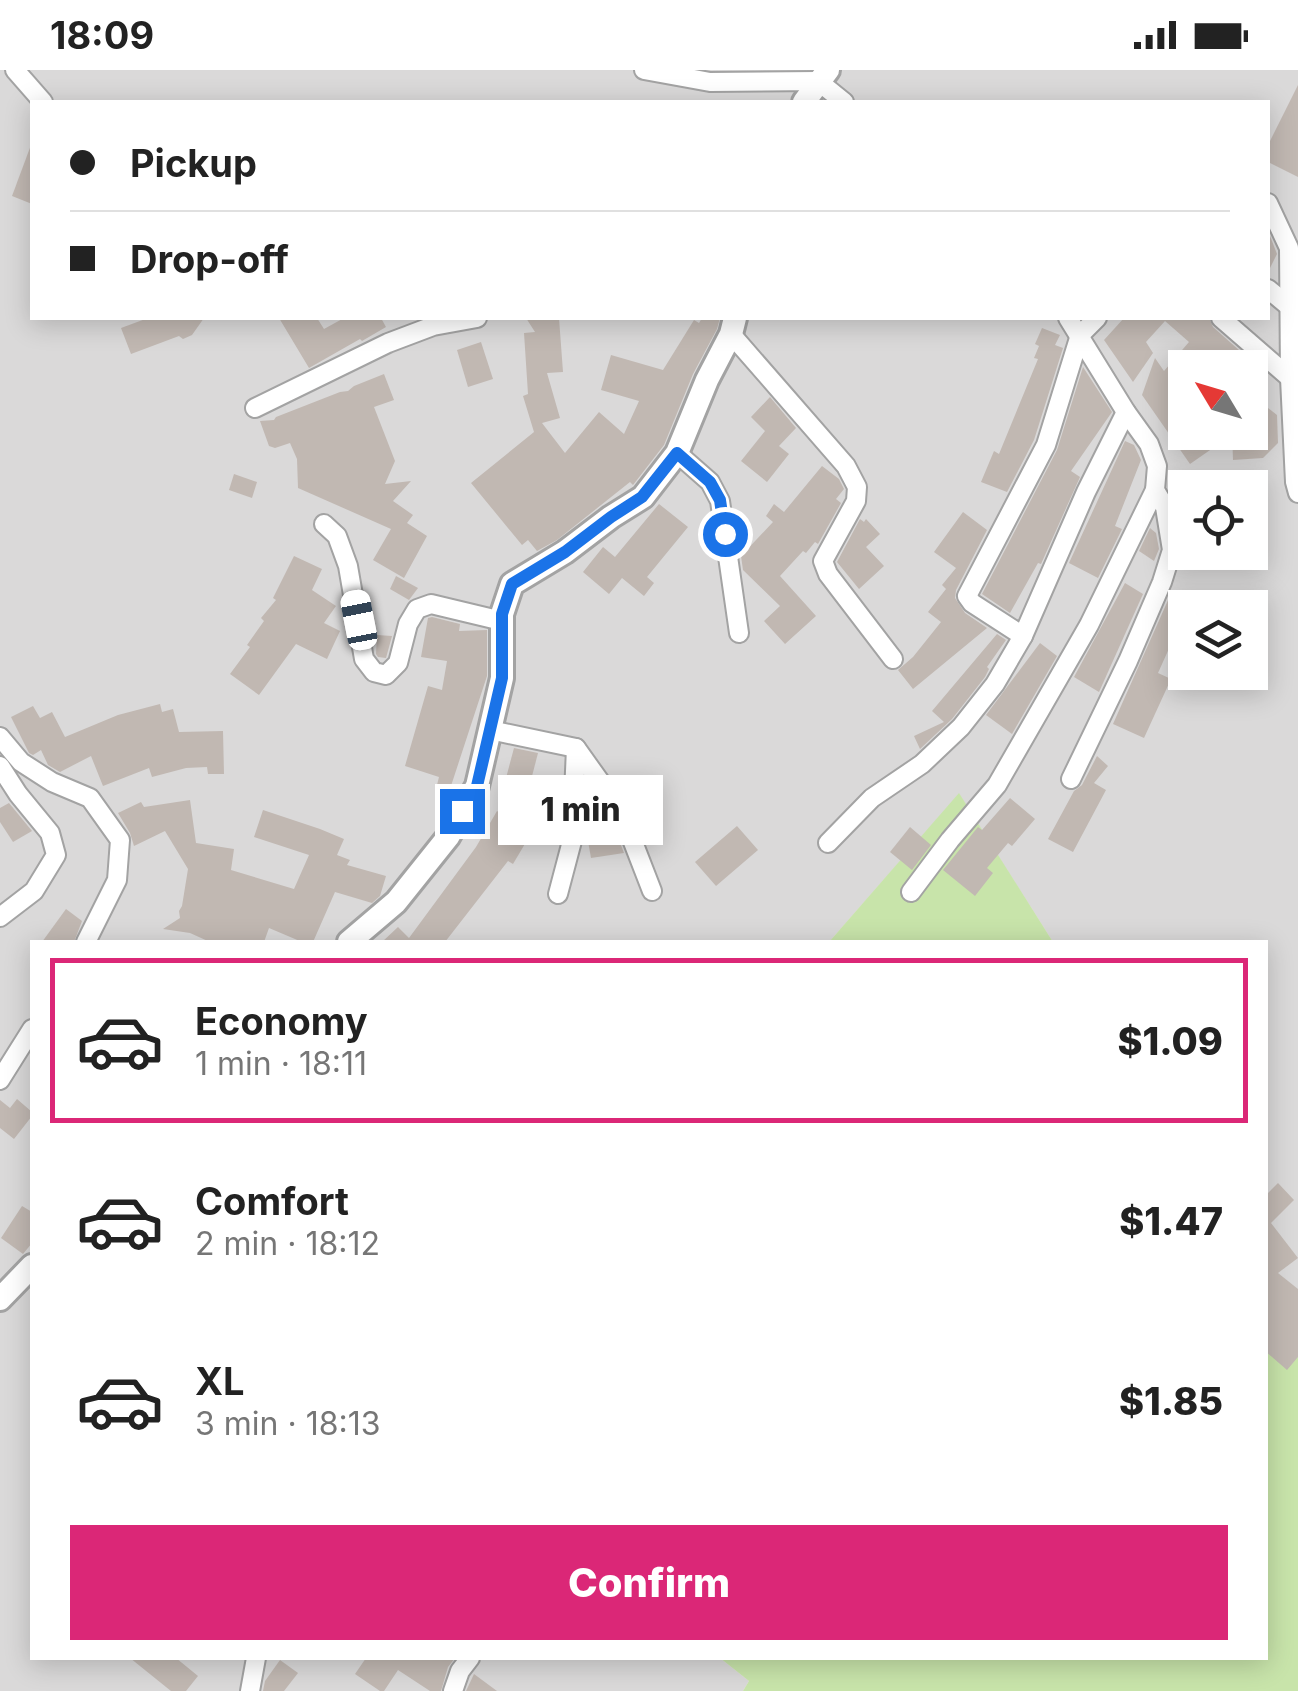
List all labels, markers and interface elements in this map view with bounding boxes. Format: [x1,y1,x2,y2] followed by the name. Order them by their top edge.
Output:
[50,12,154,58] text: 18:09
[130,140,257,186] text: Pickup
[130,236,289,282] text: Drop-off
[1168,350,1268,450] north arrow
[1168,350,1268,690] map controls
[1168,470,1268,570] button: locate
[703,512,748,557] route start
[339,588,379,652] car
[1168,590,1268,690] button: layers
[497,776,662,846] callout: 1 min
[440,789,485,834] route end
[540,790,621,829] text: 1 min
[75,996,165,1086] icon: car
[195,998,368,1044] text: Economy
[1117,1018,1223,1064] text: $1.09
[195,1044,367,1083] text: 1 min · 18:11
[75,1176,165,1266] icon: car
[195,1178,349,1224] text: Comfort
[1119,1198,1223,1244] text: $1.47
[195,1224,380,1263] text: 2 min · 18:12
[75,1356,165,1446] icon: car
[195,1358,245,1404] text: XL
[1119,1378,1223,1424] text: $1.85
[195,1404,380,1443] text: 3 min · 18:13
[70,1525,1228,1640] button: Confirm

